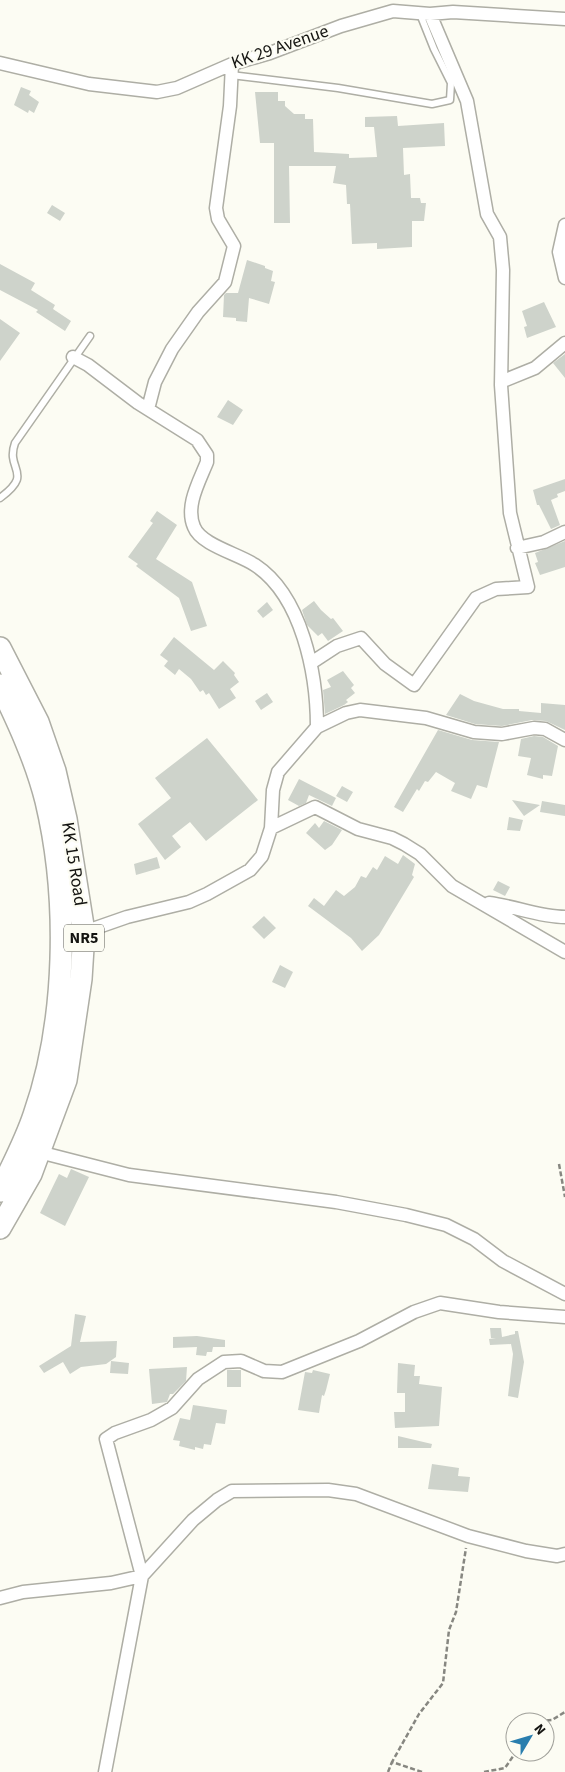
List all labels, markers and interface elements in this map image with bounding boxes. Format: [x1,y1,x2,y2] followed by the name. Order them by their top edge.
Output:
[228,19,332,75] street label: KK 29 Avenue
[55,820,93,908] street label: KK 15 Road
[64,924,104,951] road number: NR5
[505,1712,555,1762] north arrow
[529,1720,550,1739] text: N

